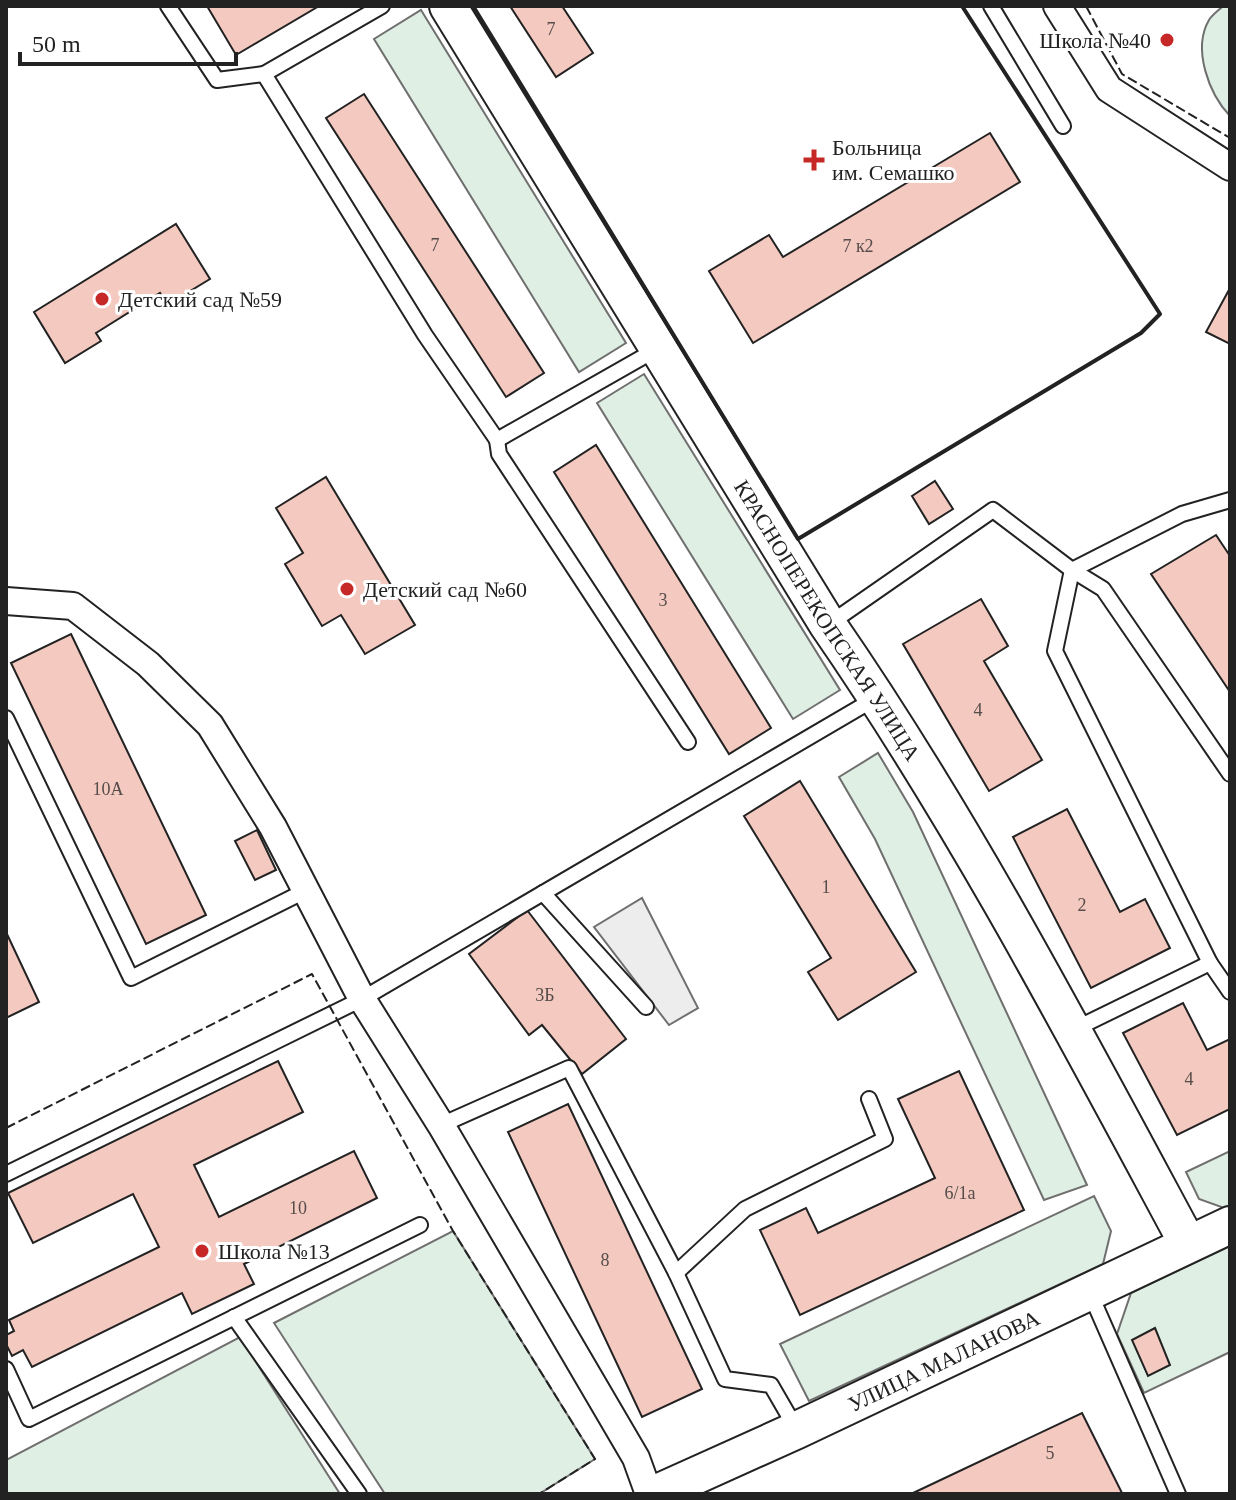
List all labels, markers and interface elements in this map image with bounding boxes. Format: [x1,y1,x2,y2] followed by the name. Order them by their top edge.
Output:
[20,16,236,66] scale bar
[547,19,556,39] house number: 7
[1039,28,1151,53] place label: Школа №40
[32,31,81,57] text: 50 m
[1158,31,1176,49] marker: Школа №40
[832,135,954,185] place label: Больница им. Семашко
[803,149,825,171] marker: Больница им. Семашко
[431,235,440,255] house number: 7
[842,236,874,256] house number: 7 к2
[118,287,282,312] place label: Детский сад №59
[93,290,111,308] marker: Детский сад №59
[729,475,926,765] street label: КРАСНОПЕРЕКОПСКАЯ УЛИЦА
[363,577,527,602] place label: Детский сад №60
[338,580,356,598] marker: Детский сад №60
[659,590,668,610] house number: 3
[974,700,983,720] house number: 4
[93,779,124,799] house number: 10А
[822,877,831,897] house number: 1
[1078,895,1087,915] house number: 2
[535,985,555,1005] house number: 3Б
[1185,1069,1194,1089] house number: 4
[945,1183,976,1203] house number: 6/1а
[289,1198,307,1218] house number: 10
[218,1239,330,1264] place label: Школа №13
[193,1242,211,1260] marker: Школа №13
[601,1250,610,1270] house number: 8
[844,1305,1043,1416] street label: УЛИЦА МАЛАНОВА
[1046,1443,1055,1463] house number: 5

